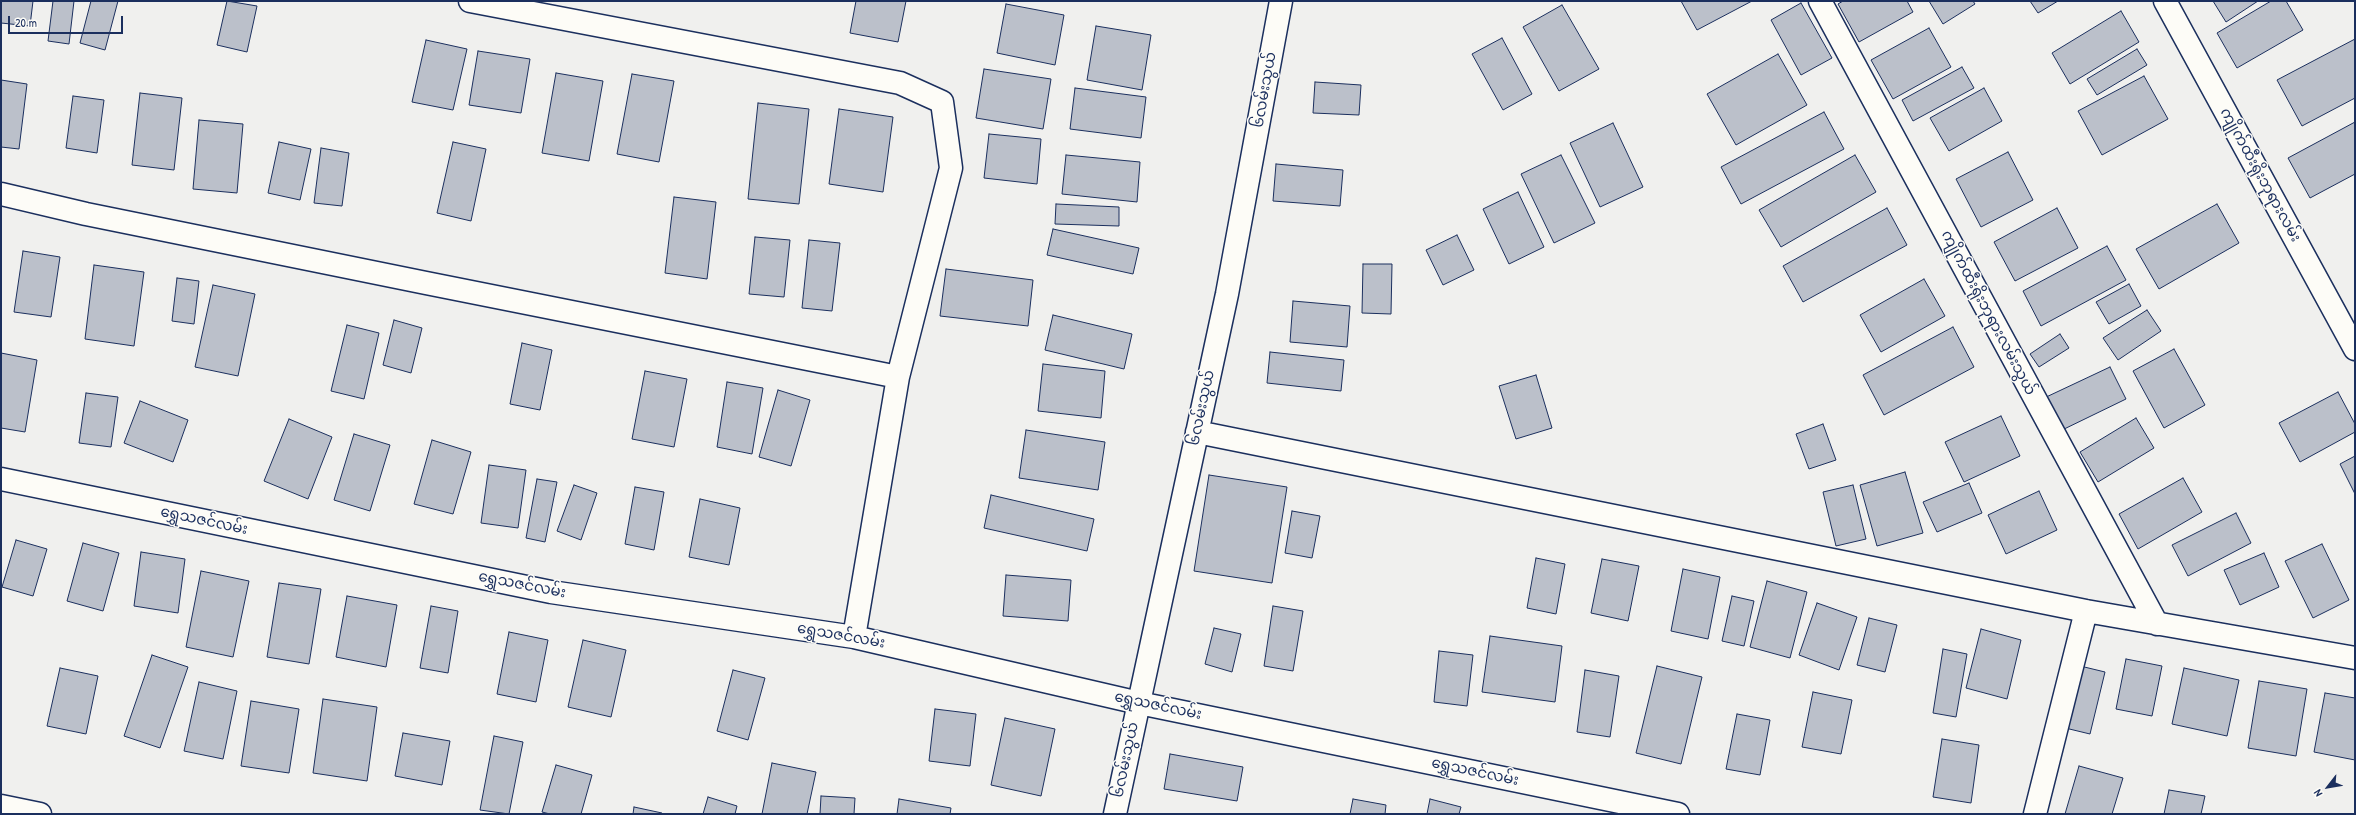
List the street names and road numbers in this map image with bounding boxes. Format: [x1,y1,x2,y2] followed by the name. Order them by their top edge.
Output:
[1249,51,1281,129] street label: ၆လမ်းသွယ်
[2216,105,2304,245] street label: ကျိုက်ထီးရိုးဘုရားလမ်း
[1937,227,2039,399] street label: ကျိုက်ထီးရိုးဘုရားလမ်းသွယ်
[1185,369,1219,447] street label: ၆လမ်းသွယ်
[159,503,249,539] street label: ရွှေသဇင်လမ်း
[477,568,567,602] street label: ရွှေသဇင်လမ်း
[796,619,886,653] street label: ရွှေသဇင်လမ်း
[1113,688,1203,724] street label: ရွှေသဇင်လမ်း
[1109,721,1143,799] street label: ၆လမ်းသွယ်
[1430,754,1520,790] street label: ရွှေသဇင်လမ်း

